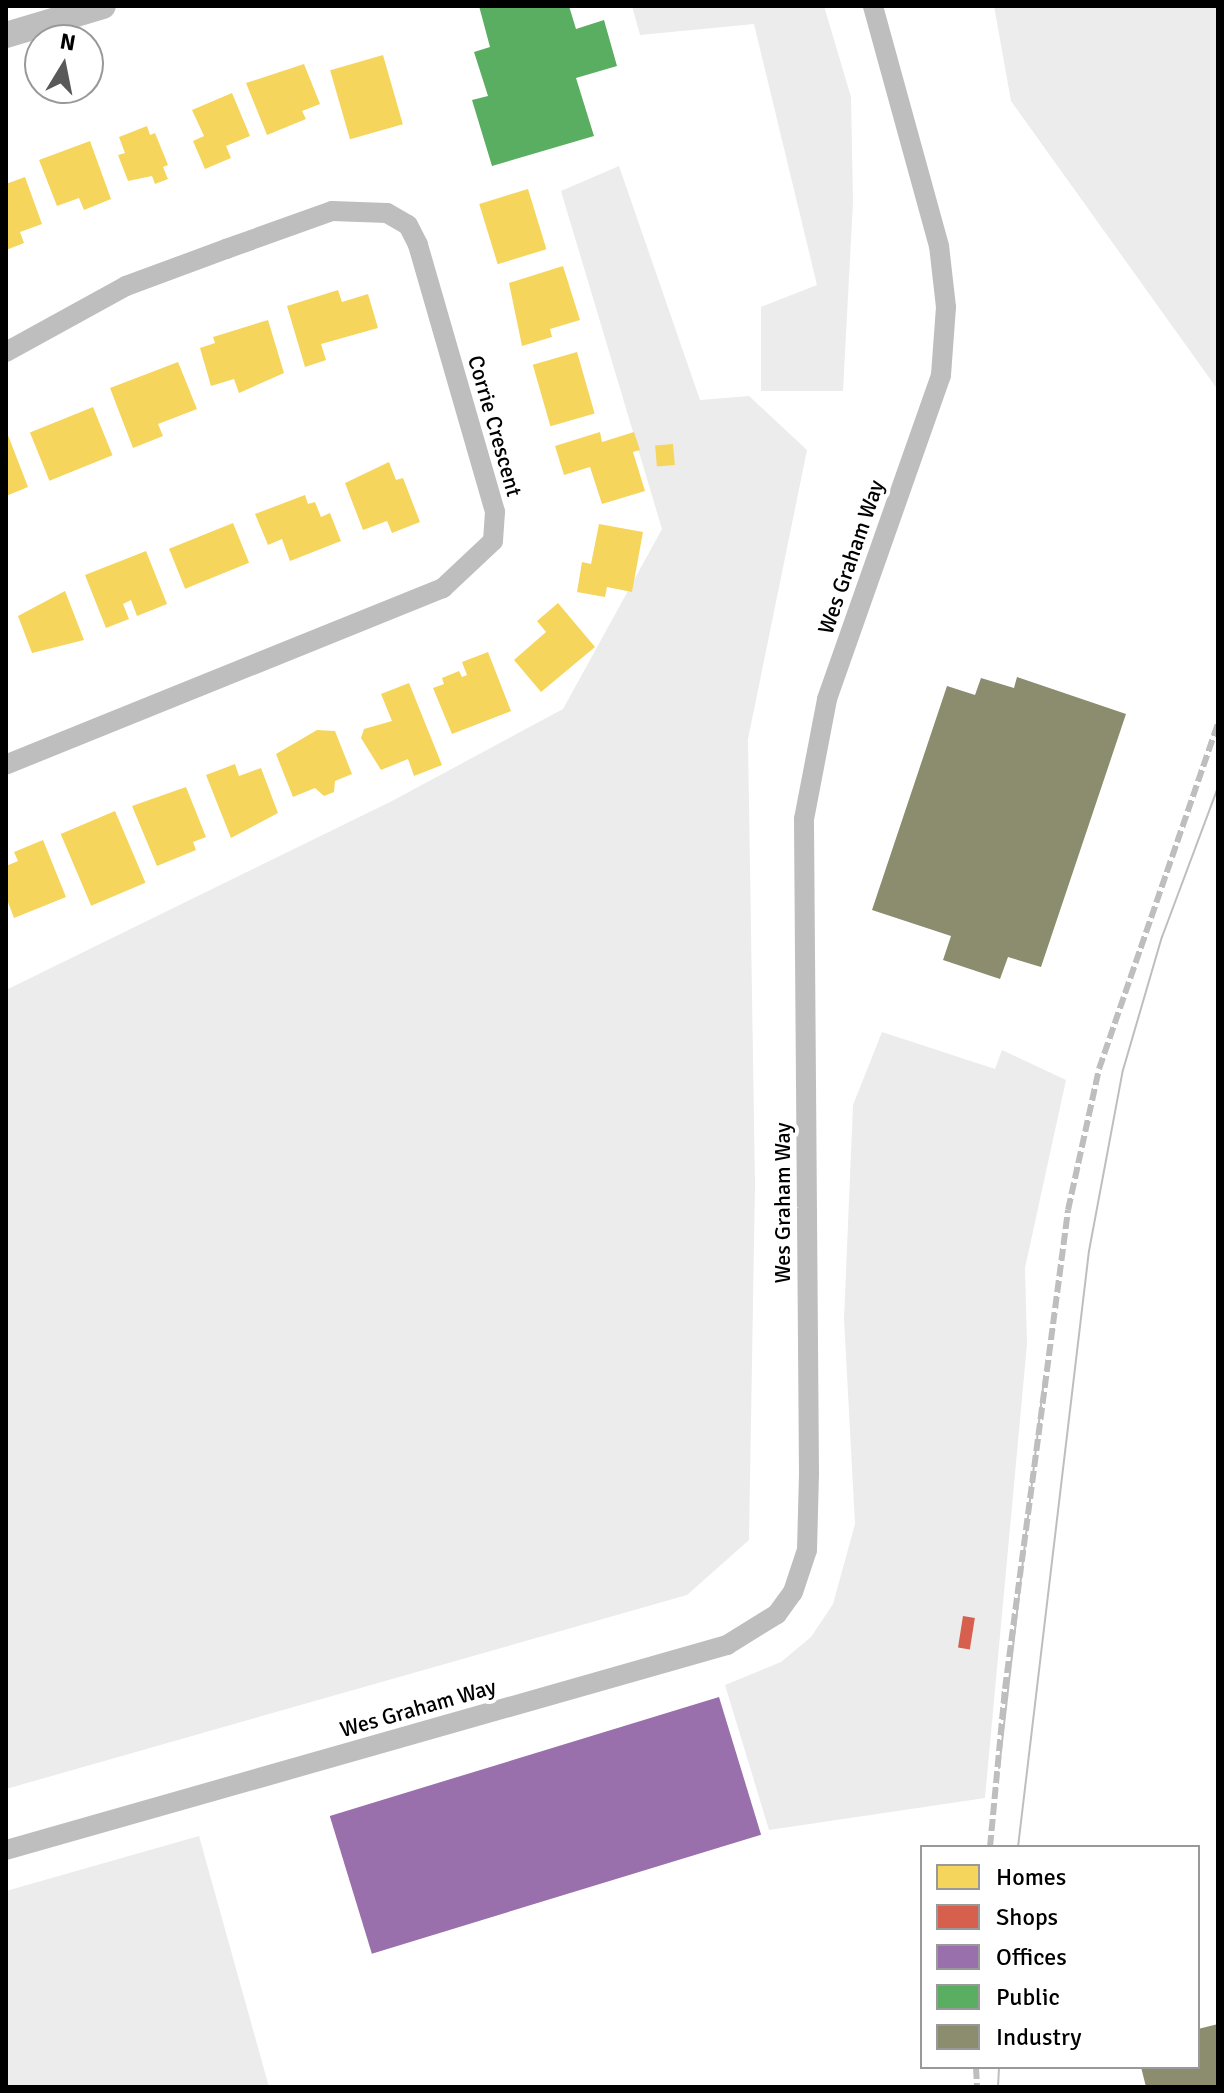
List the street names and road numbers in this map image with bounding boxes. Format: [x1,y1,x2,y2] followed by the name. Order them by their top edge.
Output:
[462,352,528,500] street label: Corrie Crescent
[812,477,890,637] street label: Wes Graham Way
[770,1122,796,1284] street label: Wes Graham Way
[337,1673,499,1743] street label: Wes Graham Way

